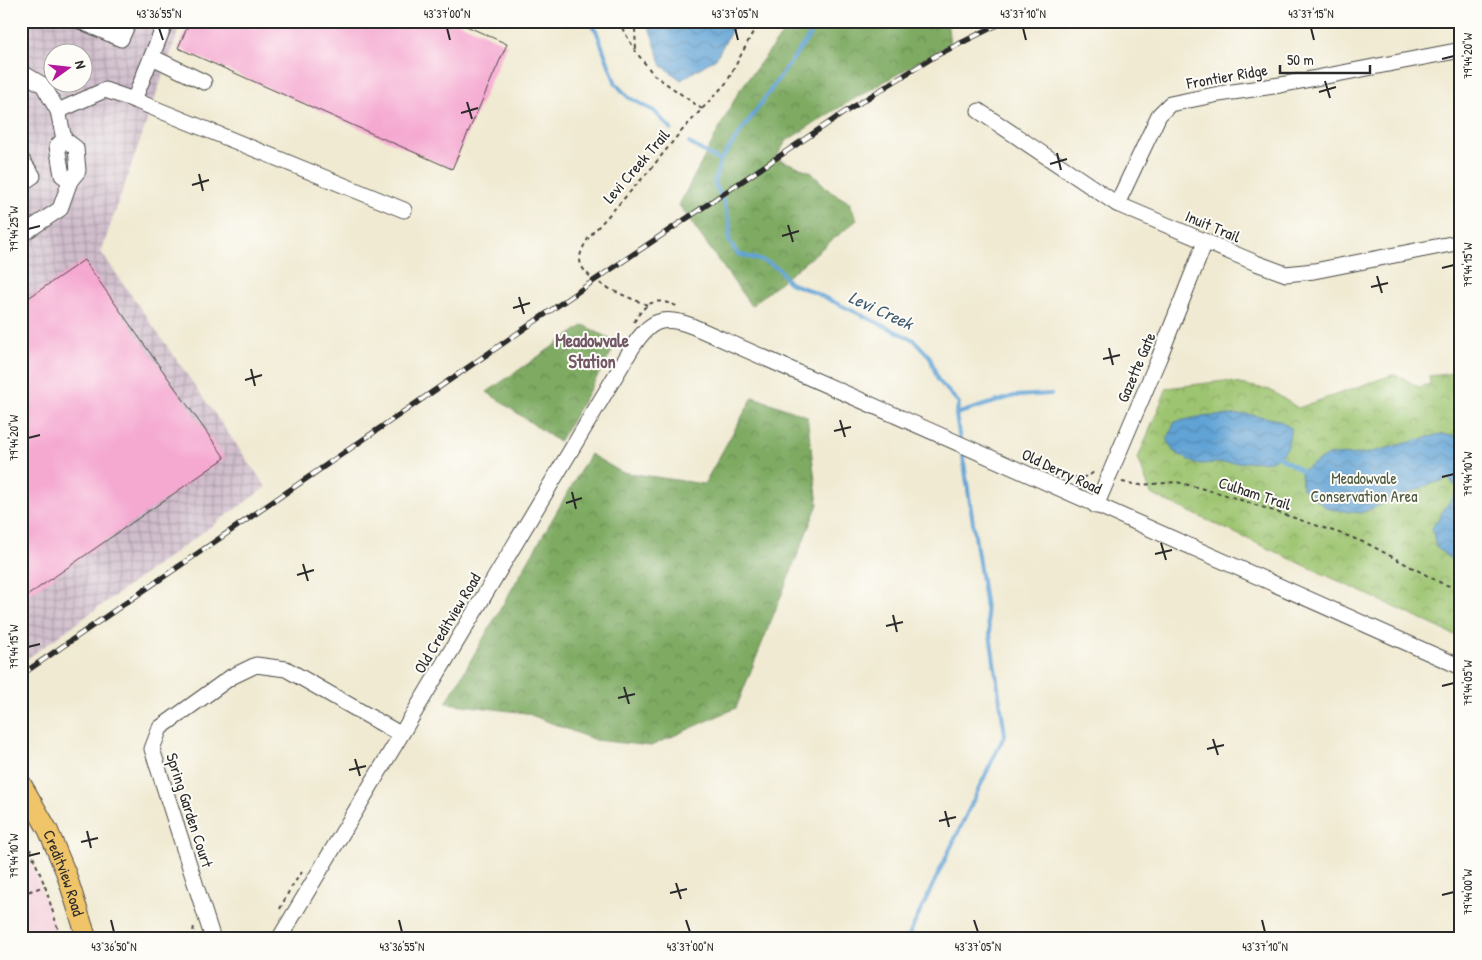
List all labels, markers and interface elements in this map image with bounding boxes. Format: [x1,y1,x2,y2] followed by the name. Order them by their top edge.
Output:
[137,5,181,22] text: 43°36'55"N
[424,5,470,22] text: 43°37'00"N
[712,5,758,22] text: 43°37'05"N
[1000,5,1046,22] text: 43°37'10"N
[1288,5,1334,22] text: 43°37'15"N
[1459,32,1476,79] text: 79°44'20"W
[42,42,92,92] north arrow
[1280,42,1370,74] scale bar
[1287,49,1314,70] text: 50 m
[71,58,91,71] text: N
[1184,58,1270,94] street label: Frontier Ridge
[598,124,675,208] street label: Levi Creek Trail
[5,205,22,252] text: 79°44'25"W
[1182,205,1245,248] street label: Inuit Trail
[1459,242,1476,287] text: 79°44'15"W
[845,284,918,336] water label: Levi Creek
[555,328,630,374] district label: Meadowvale Station
[1111,328,1161,405] street label: Gazette Gate
[5,414,22,461] text: 79°44'20"W
[1018,443,1106,499] street label: Old Derry Road
[1459,451,1476,496] text: 79°44'10"W
[1311,467,1417,507] park label: Meadowvale Conservation Area
[1216,471,1295,515] street label: Culham Trail
[408,569,486,677] street label: Old Creditview Road
[5,624,22,669] text: 79°44'15"W
[1459,660,1476,706] text: 79°44'05"W
[161,750,219,870] street label: Spring Garden Court
[38,826,90,919] street label: Creditview Road
[5,833,22,878] text: 79°44'10"W
[1459,868,1476,915] text: 79°44'00"W
[91,938,137,955] text: 43°36'50"N
[380,938,424,955] text: 43°36'55"N
[667,938,713,955] text: 43°37'00"N
[955,938,1001,955] text: 43°37'05"N
[1242,938,1288,955] text: 43°37'10"N

